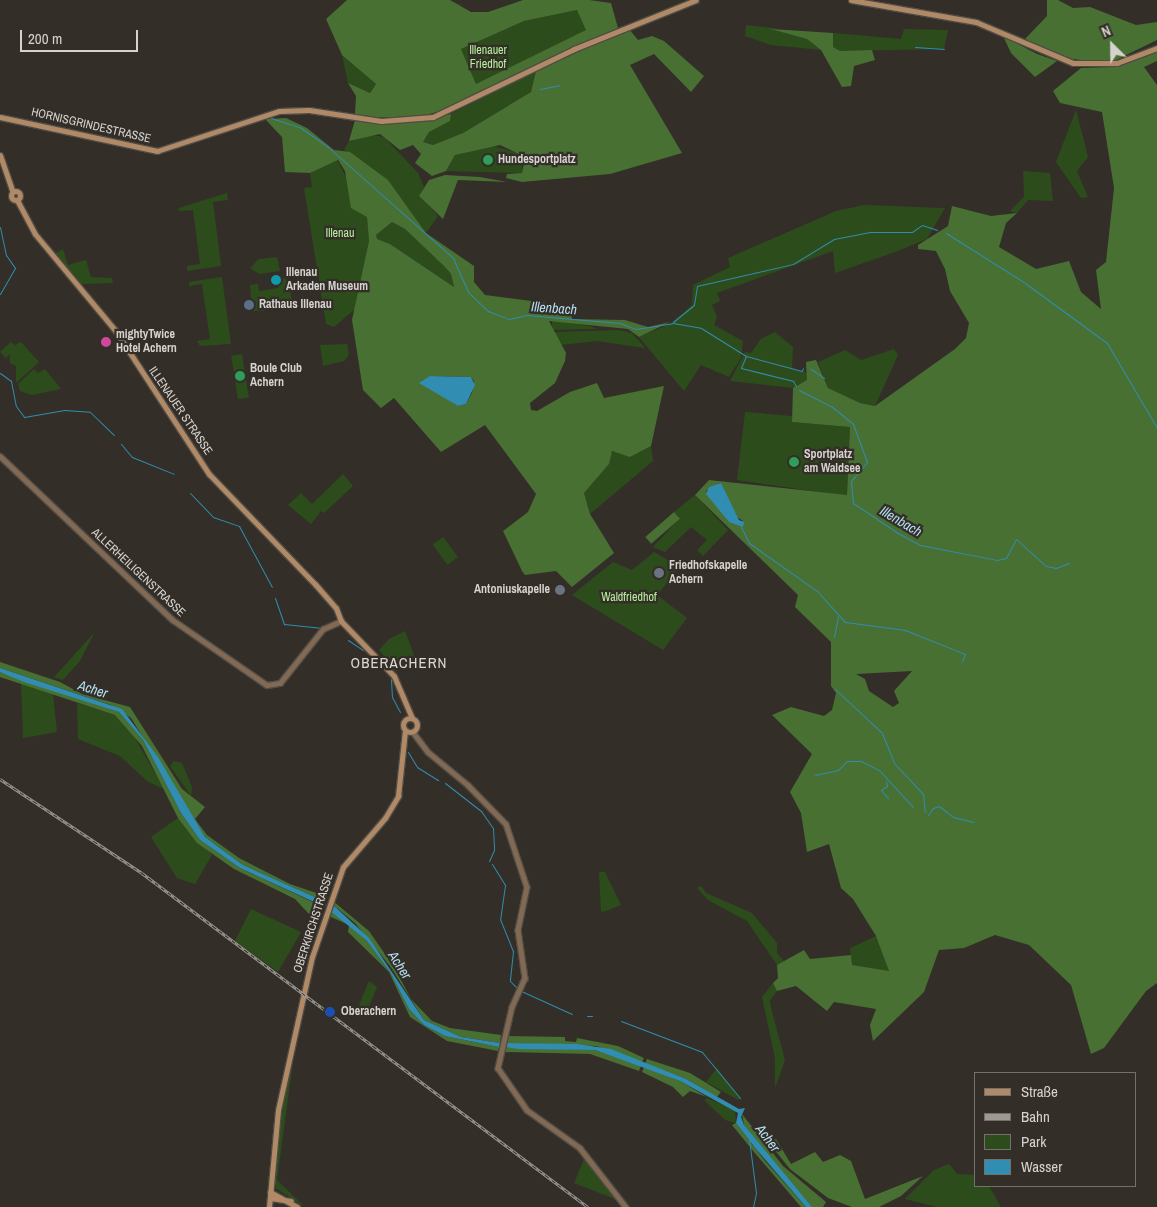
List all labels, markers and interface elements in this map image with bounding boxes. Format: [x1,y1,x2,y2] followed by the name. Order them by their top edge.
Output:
[22,20,140,52] scale bar
[1087,20,1137,70] north arrow
[1099,21,1113,41] text: N
[28,28,62,49] text: 200 m
[469,44,507,72] park label: Illenauer Friedhof
[30,105,152,147] street label: HORNISGRINDESTRASSE
[498,153,576,167] place label: Hundesportplatz
[482,154,494,166] marker: Hundesportplatz
[326,227,354,241] park label: Illenau
[286,266,368,294] place label: Illenau Arkaden Museum
[270,274,282,286] marker: Illenau Arkaden Museum
[259,298,332,312] place label: Rathaus Illenau
[530,298,578,318] water label: Illenbach
[243,299,255,311] marker: Rathaus Illenau
[116,328,177,356] place label: mightyTwice Hotel Achern
[100,336,112,348] marker: mightyTwice Hotel Achern
[250,362,302,390] place label: Boule Club Achern
[145,364,215,458] street label: ILLENAUER STRASSE
[234,370,246,382] marker: Boule Club Achern
[804,448,861,476] place label: Sportplatz am Waldsee
[788,456,800,468] marker: Sportplatz am Waldsee
[877,502,925,540] water label: Illenbach
[88,526,188,620] street label: ALLERHEILIGENSTRASSE
[669,559,747,587] place label: Friedhofskapelle Achern
[653,567,665,579] marker: Friedhofskapelle Achern
[474,583,550,597] place label: Antoniuskapelle
[554,584,566,596] marker: Antoniuskapelle
[601,591,657,605] park label: Waldfriedhof
[349,654,449,672] district label: OBERACHERN
[76,677,110,701] water label: Acher
[291,871,337,975] street label: OBERKIRCHSTRASSE
[385,948,415,982] water label: Acher
[323,1005,337,1019] marker: Oberachern
[341,1005,396,1019] place label: Oberachern
[974,1072,1137,1187] legend
[1021,1081,1058,1102] text: Straße
[1021,1106,1050,1127] text: Bahn
[752,1121,784,1155] water label: Acher
[1021,1131,1046,1152] text: Park
[1021,1156,1062,1177] text: Wasser

